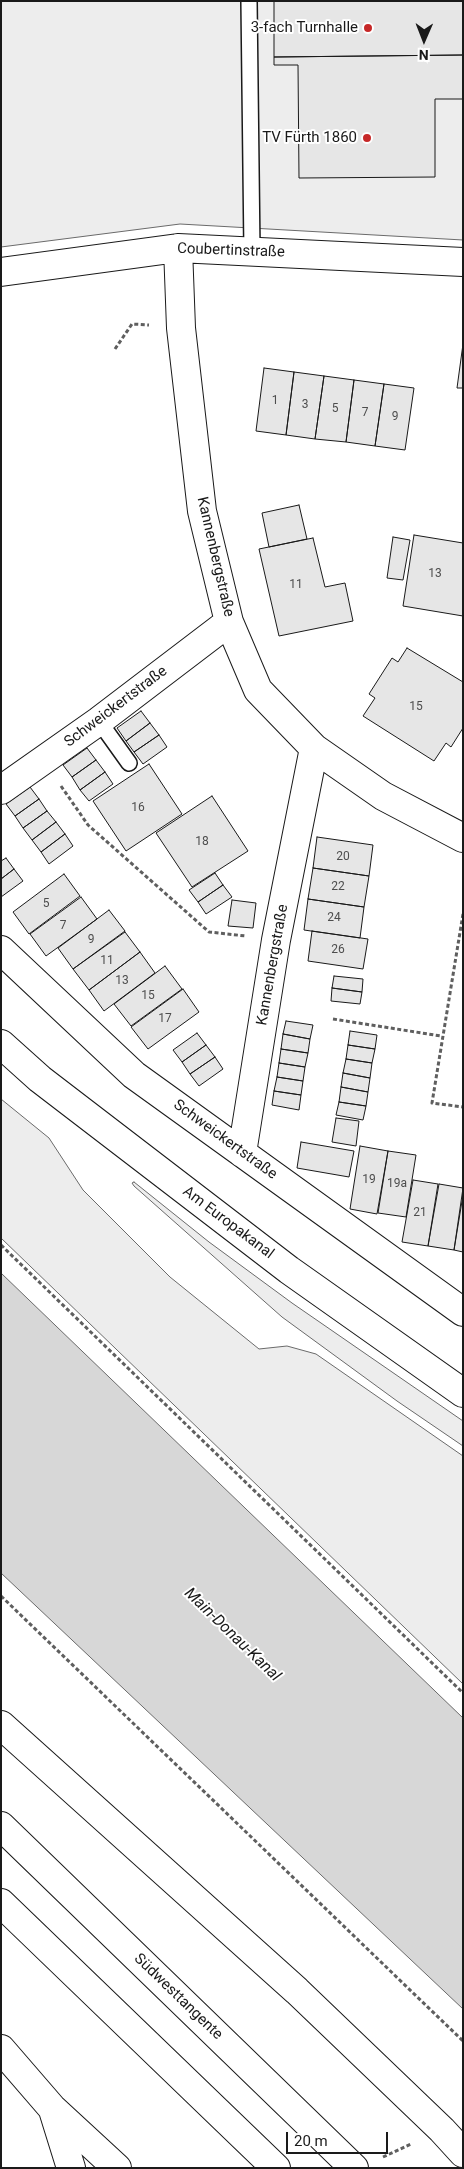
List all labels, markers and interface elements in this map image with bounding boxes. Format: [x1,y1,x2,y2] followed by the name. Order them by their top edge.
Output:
[399,15,449,65] north arrow
[251,19,358,37] place label: 3-fach Turnhalle
[362,22,374,34] marker: 3-fach Turnhalle
[419,47,429,63] text: N
[262,129,357,147] place label: TV Fürth 1860
[361,132,373,144] marker: TV Fürth 1860
[177,240,285,262] street label: Coubertinstraße
[272,394,278,408] house number: 1
[302,398,308,412] house number: 3
[332,402,338,416] house number: 5
[362,406,368,420] house number: 7
[392,410,398,424] house number: 9
[192,495,238,619] street label: Kannenbergstraße
[428,567,442,581] house number: 13
[289,578,303,592] house number: 11
[61,663,171,751] street label: Schweickertstraße
[409,700,423,714] house number: 15
[131,801,145,815] house number: 16
[195,835,209,849] house number: 18
[336,850,350,864] house number: 20
[331,880,345,894] house number: 22
[43,897,49,911] house number: 5
[253,903,293,1027] street label: Kannenbergstraße
[327,911,341,925] house number: 24
[60,919,66,933] house number: 7
[88,933,94,947] house number: 9
[331,943,345,957] house number: 26
[100,954,114,968] house number: 11
[115,974,129,988] house number: 13
[141,989,155,1003] house number: 15
[158,1012,172,1026] house number: 17
[170,1096,280,1184] street label: Schweickertstraße
[362,1173,376,1187] house number: 19
[387,1177,407,1191] house number: 19a
[179,1183,277,1263] street label: Am Europakanal
[413,1206,427,1220] house number: 21
[180,1584,284,1686] water label: Main-Donau-Kanal
[130,1950,226,2044] street label: Südwesttangente
[289,2122,392,2154] scale bar
[294,2132,328,2150] text: 20 m

